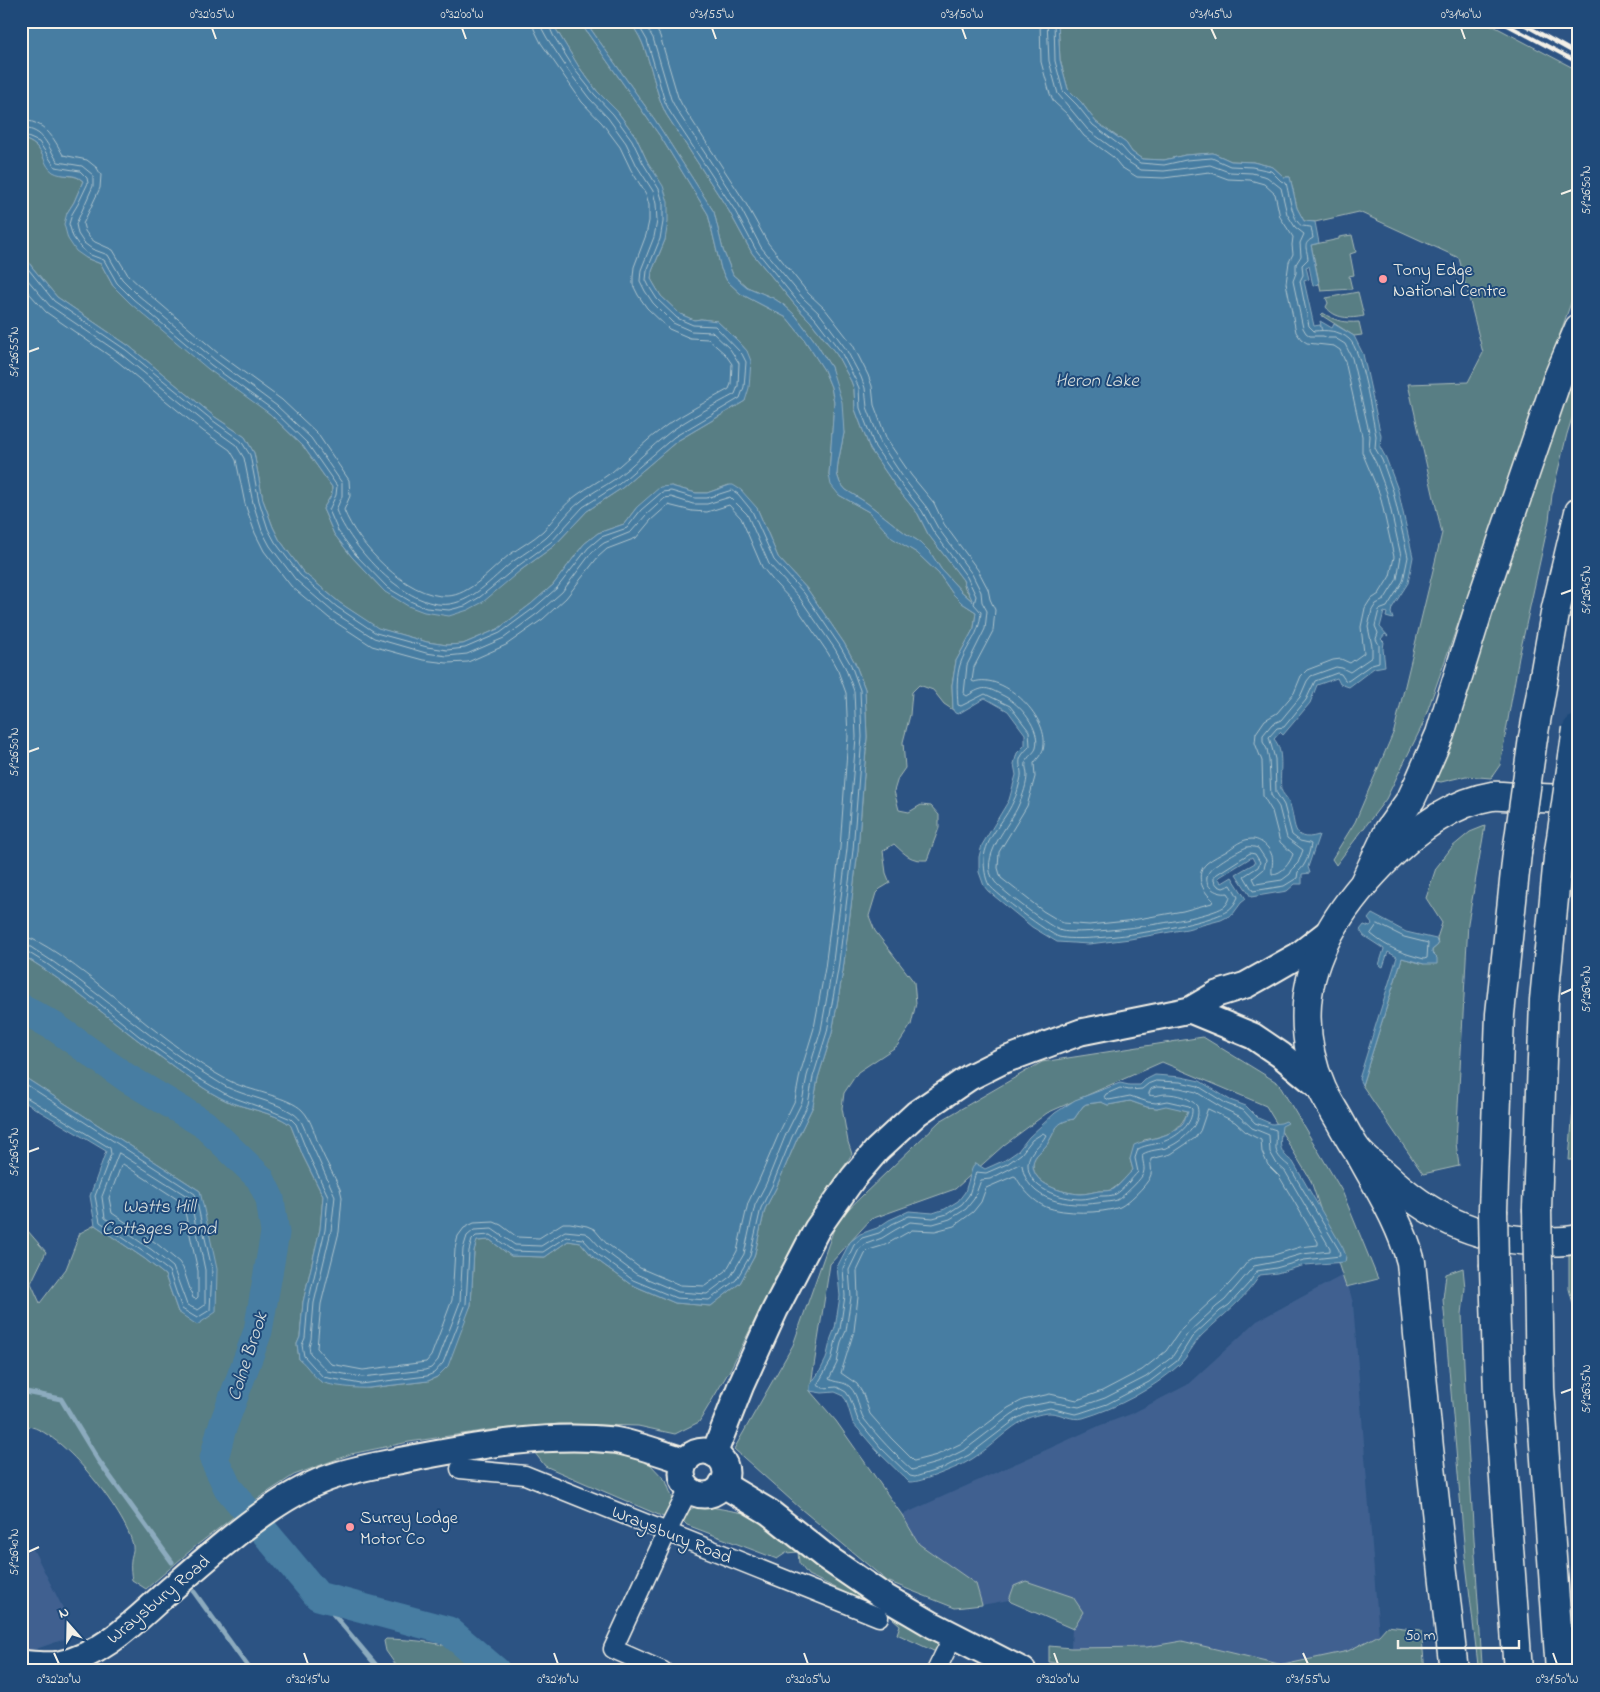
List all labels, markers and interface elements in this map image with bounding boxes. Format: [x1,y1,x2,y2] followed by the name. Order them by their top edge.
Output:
[190,6,234,24] text: 0°32'05"W
[440,6,484,24] text: 0°32'00"W
[690,6,734,24] text: 0°31'55"W
[941,6,983,24] text: 0°31'50"W
[1190,6,1232,24] text: 0°31'45"W
[1441,6,1481,24] text: 0°31'40"W
[1578,165,1596,215] text: 51°26'50"N
[1393,258,1507,305] place label: Tony Edge National Centre
[1377,273,1389,285] marker: Tony Edge National Centre
[6,326,24,378] text: 51°26'55"N
[1055,368,1140,395] water label: Heron Lake
[1578,565,1596,615] text: 51°26'45"N
[6,727,24,777] text: 51°26'50"N
[1578,965,1596,1013] text: 51°26'40"N
[6,1127,24,1177] text: 51°26'45"N
[102,1194,218,1244] water label: Watts Hill Cottages Pond
[221,1308,276,1405] water label: Colne Brook
[1578,1364,1596,1414] text: 51°26'35"N
[607,1500,735,1572] street label: Wraysbury Road
[360,1506,459,1553] place label: Surrey Lodge Motor Co
[344,1521,356,1533] marker: Surrey Lodge Motor Co
[6,1528,24,1576] text: 51°26'40"N
[102,1550,216,1651] street label: Wraysbury Road
[42,1600,92,1650] north arrow
[56,1602,72,1625] text: N
[1398,1617,1519,1649] scale bar
[1405,1625,1436,1647] text: 50 m
[37,1671,81,1689] text: 0°32'20"W
[286,1671,330,1689] text: 0°32'15"W
[537,1671,579,1689] text: 0°32'10"W
[786,1671,830,1689] text: 0°32'05"W
[1036,1671,1080,1689] text: 0°32'00"W
[1286,1671,1330,1689] text: 0°31'55"W
[1536,1671,1578,1689] text: 0°31'50"W

